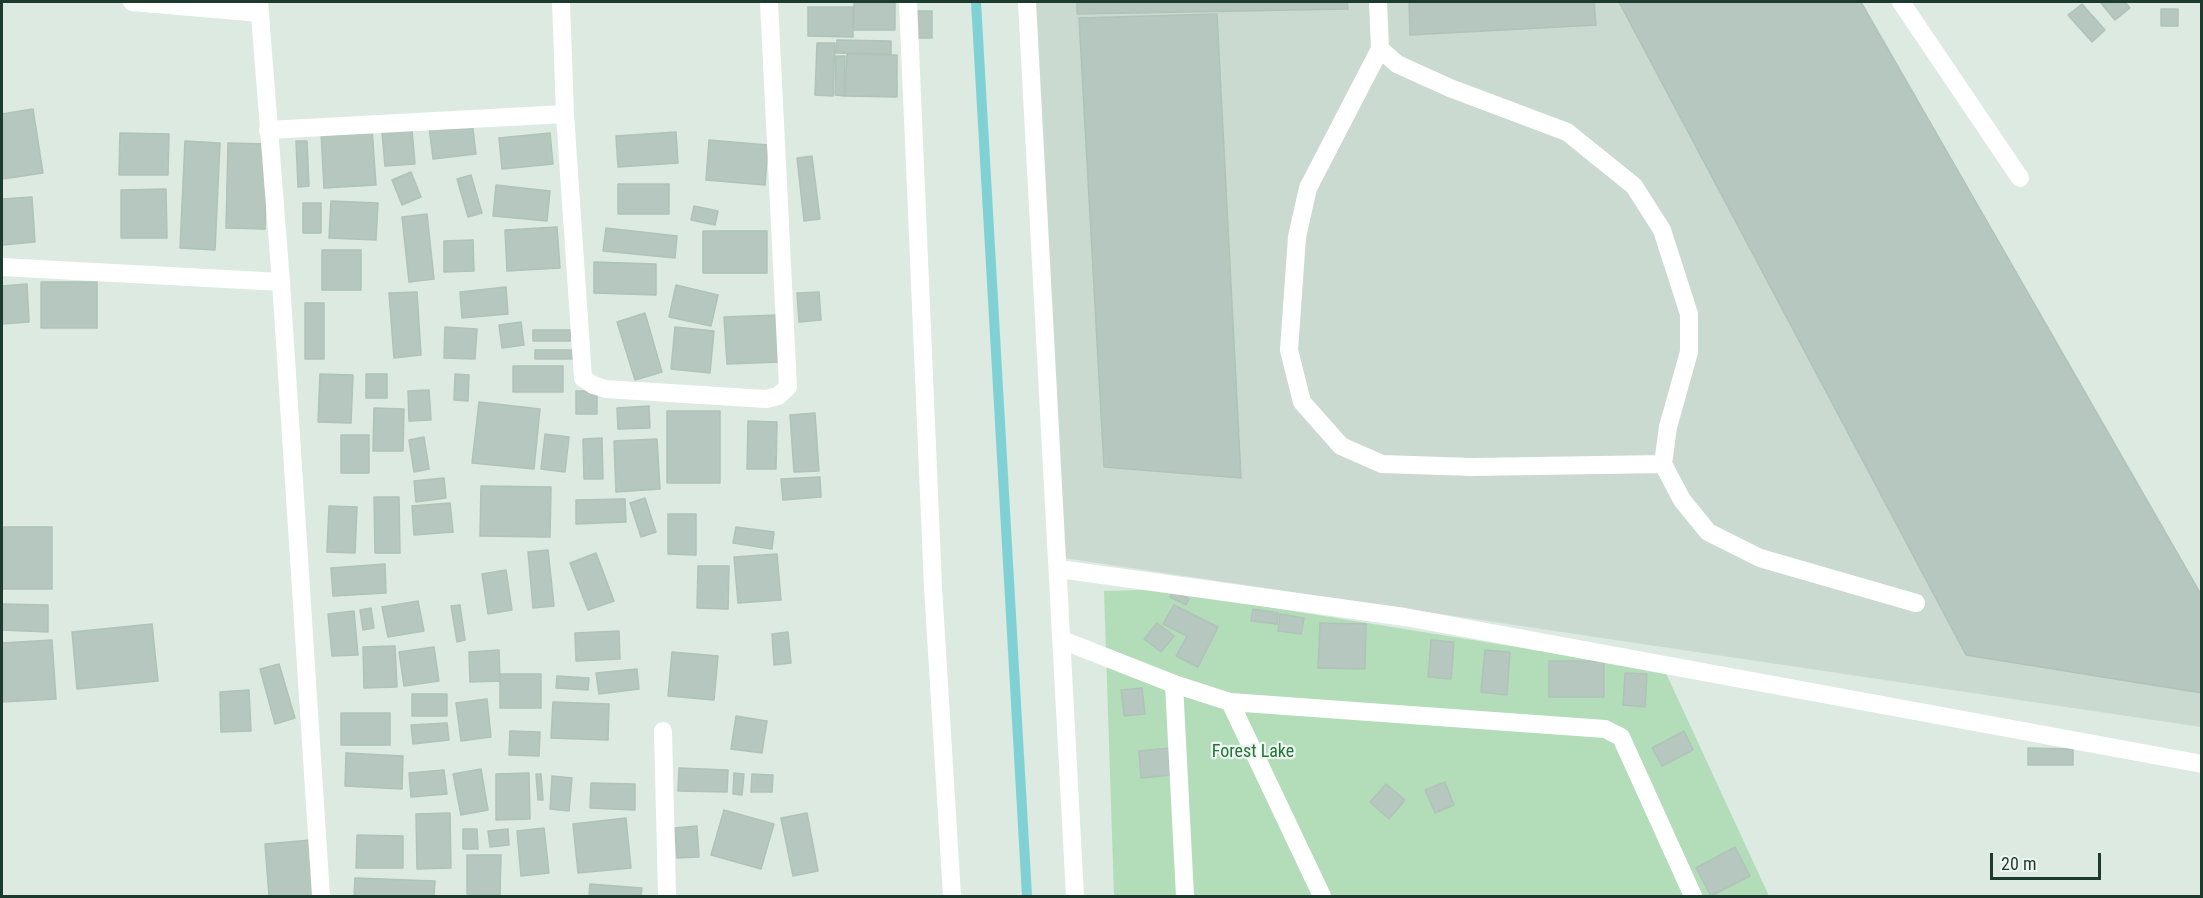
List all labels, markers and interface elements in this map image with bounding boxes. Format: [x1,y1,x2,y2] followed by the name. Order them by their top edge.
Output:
[1212,741,1294,763] park label: Forest Lake
[1993,841,2104,879] scale bar
[2001,853,2036,874] text: 20 m

